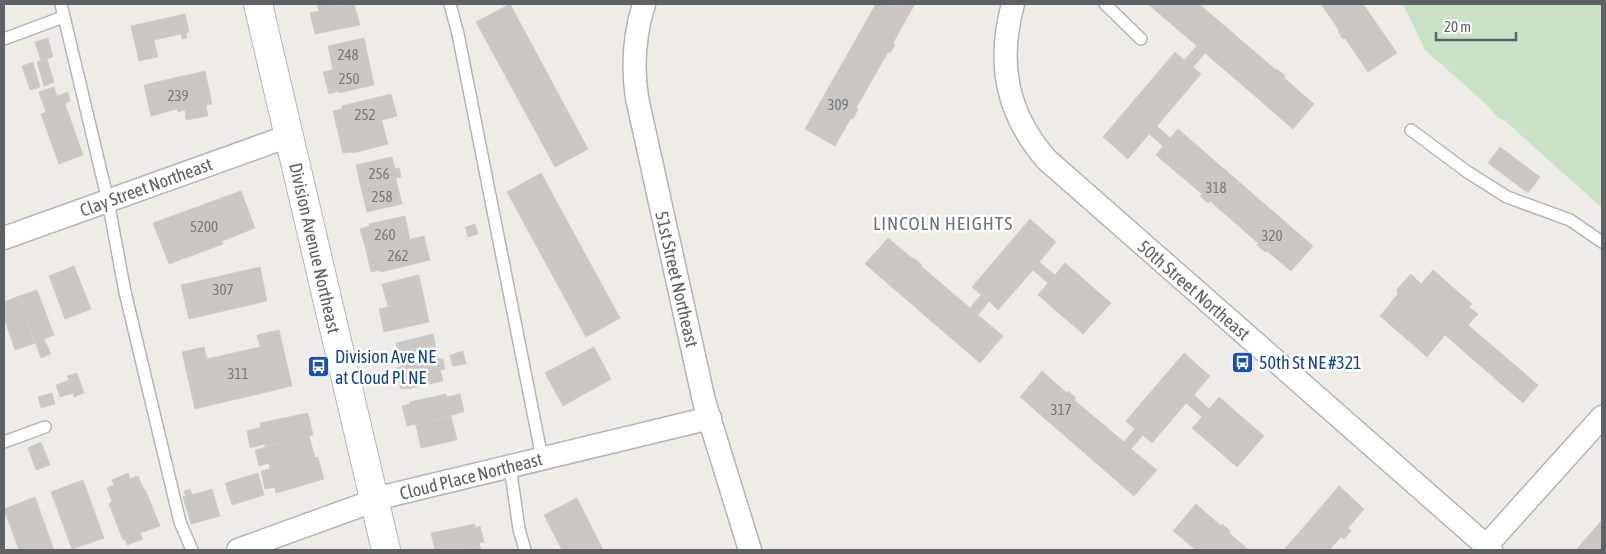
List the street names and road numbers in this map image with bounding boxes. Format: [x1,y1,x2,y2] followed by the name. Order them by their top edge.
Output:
[77,153,215,221] street label: Clay Street Northeast
[285,161,345,335] street label: Division Avenue Northeast
[651,209,703,349] street label: 51st Street Northeast
[1134,236,1254,344] street label: 50th Street Northeast
[397,448,545,504] street label: Cloud Place Northeast

